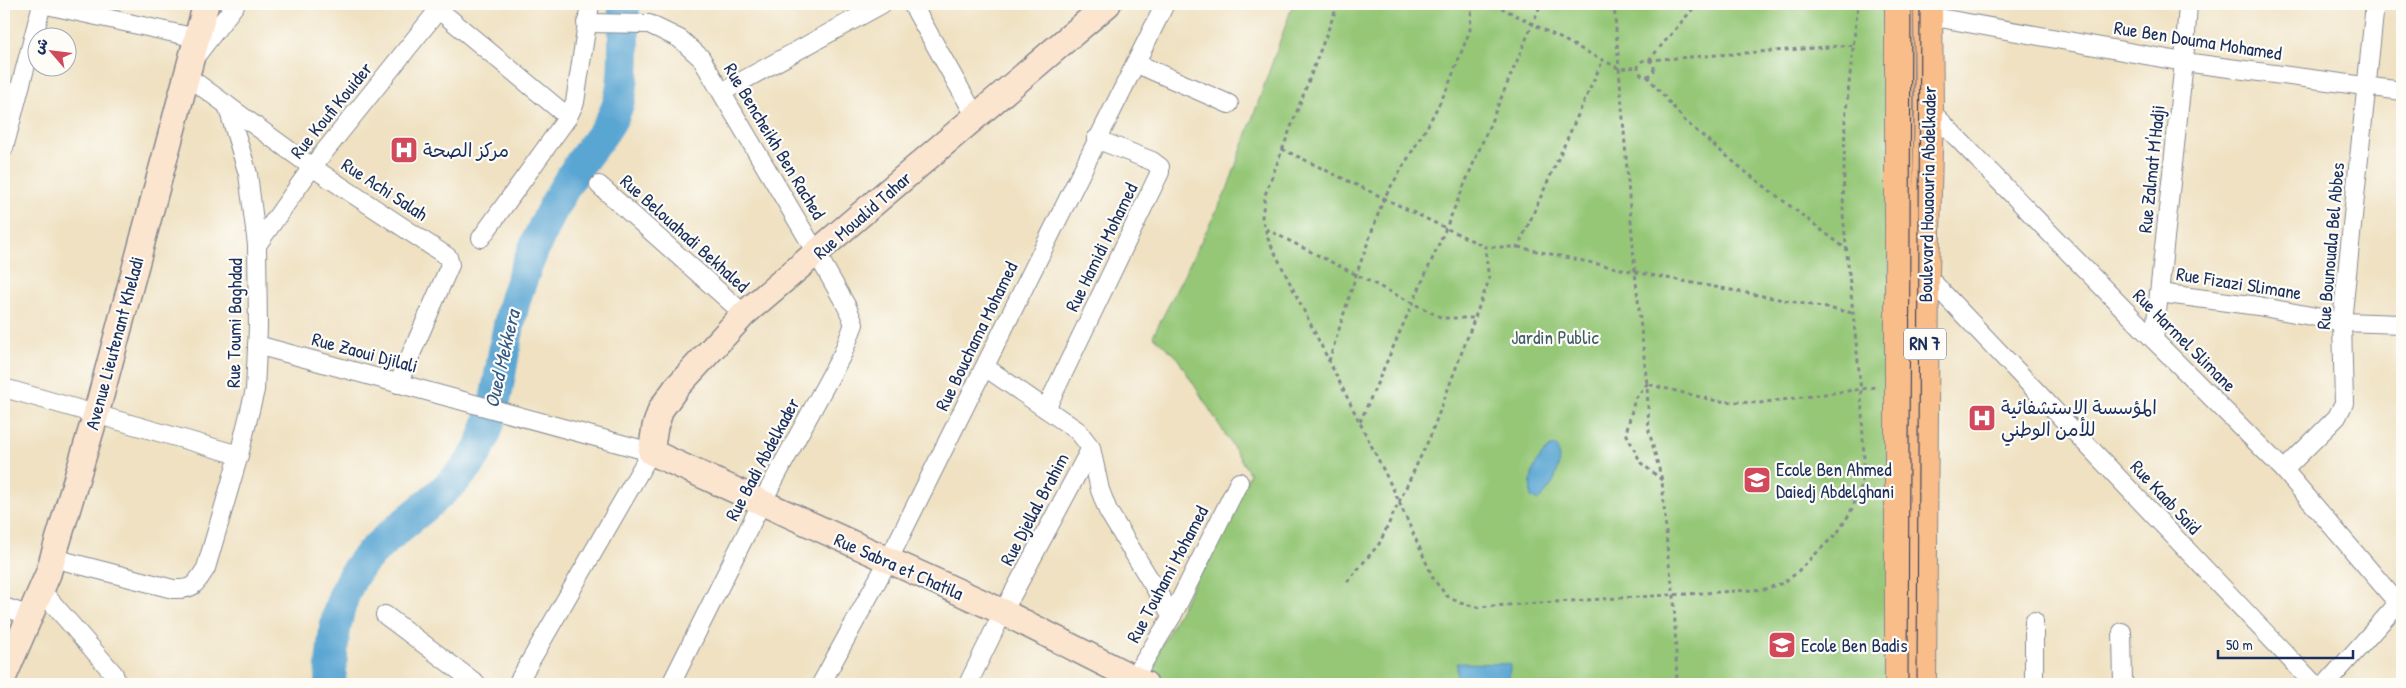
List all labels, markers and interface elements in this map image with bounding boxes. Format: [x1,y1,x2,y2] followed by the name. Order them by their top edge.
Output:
[2112,14,2284,66] street label: Rue Ben Douma Mohamed
[28,28,78,78] north arrow
[28,34,52,57] text: ش
[284,56,378,164] street label: Rue Koufi Kouider
[718,58,832,224] street label: Rue Bencheikh Ben Rached
[1912,85,1942,303] street label: Boulevard Houaouria Abdelkader
[2131,104,2171,234] street label: Rue Zalmat M'Hadji
[389,135,419,165] hospital icon: مركز الصحة
[423,137,509,163] place label: مركز الصحة
[337,151,433,227] street label: Rue Achi Salah
[2310,161,2350,331] street label: Rue Bounouala Bel Abbes
[807,165,917,265] street label: Rue Moualid Tahar
[615,168,755,298] street label: Rue Belouahadi Bekhaled
[1059,178,1144,316] street label: Rue Hamidi Mohamed
[78,254,150,432] street label: Avenue Lieutenant Kheladi
[220,257,248,388] street label: Rue Toumi Baghdad
[929,257,1024,415] street label: Rue Bouchama Mohamed
[2175,260,2304,306] street label: Rue Fizazi Slimane
[2128,283,2243,398] street label: Rue Harmel Slimane
[477,305,526,410] water label: Oued Mekkera
[1511,324,1599,350] park label: Jardin Public
[309,325,421,379] street label: Rue Zaoui Djilali
[1904,328,1946,359] road number: RN 7
[719,392,806,525] street label: Rue Badi Abdelkader
[2001,394,2157,446] place label: المؤسسة الاستشفائية للأمن الوطني
[1967,403,1997,433] hospital icon: المؤسسة الاستشفائية للأمن الوطني
[993,448,1075,570] street label: Rue Djellal Brahim
[2125,454,2208,540] street label: Rue Kaab Saïd
[1776,456,1894,504] place label: Ecole Ben Ahmed Daiedj Abdelghani
[1742,465,1772,495] school or university icon: Ecole Ben Ahmed Daiedj Abdelghani
[1120,500,1214,647] street label: Rue Touhami Mohamed
[830,526,968,606] street label: Rue Sabra et Chatila
[2218,628,2354,660] scale bar
[1767,630,1797,660] school or university icon: Ecole Ben Badis
[1801,632,1908,658] place label: Ecole Ben Badis
[2226,634,2253,655] text: 50 m

